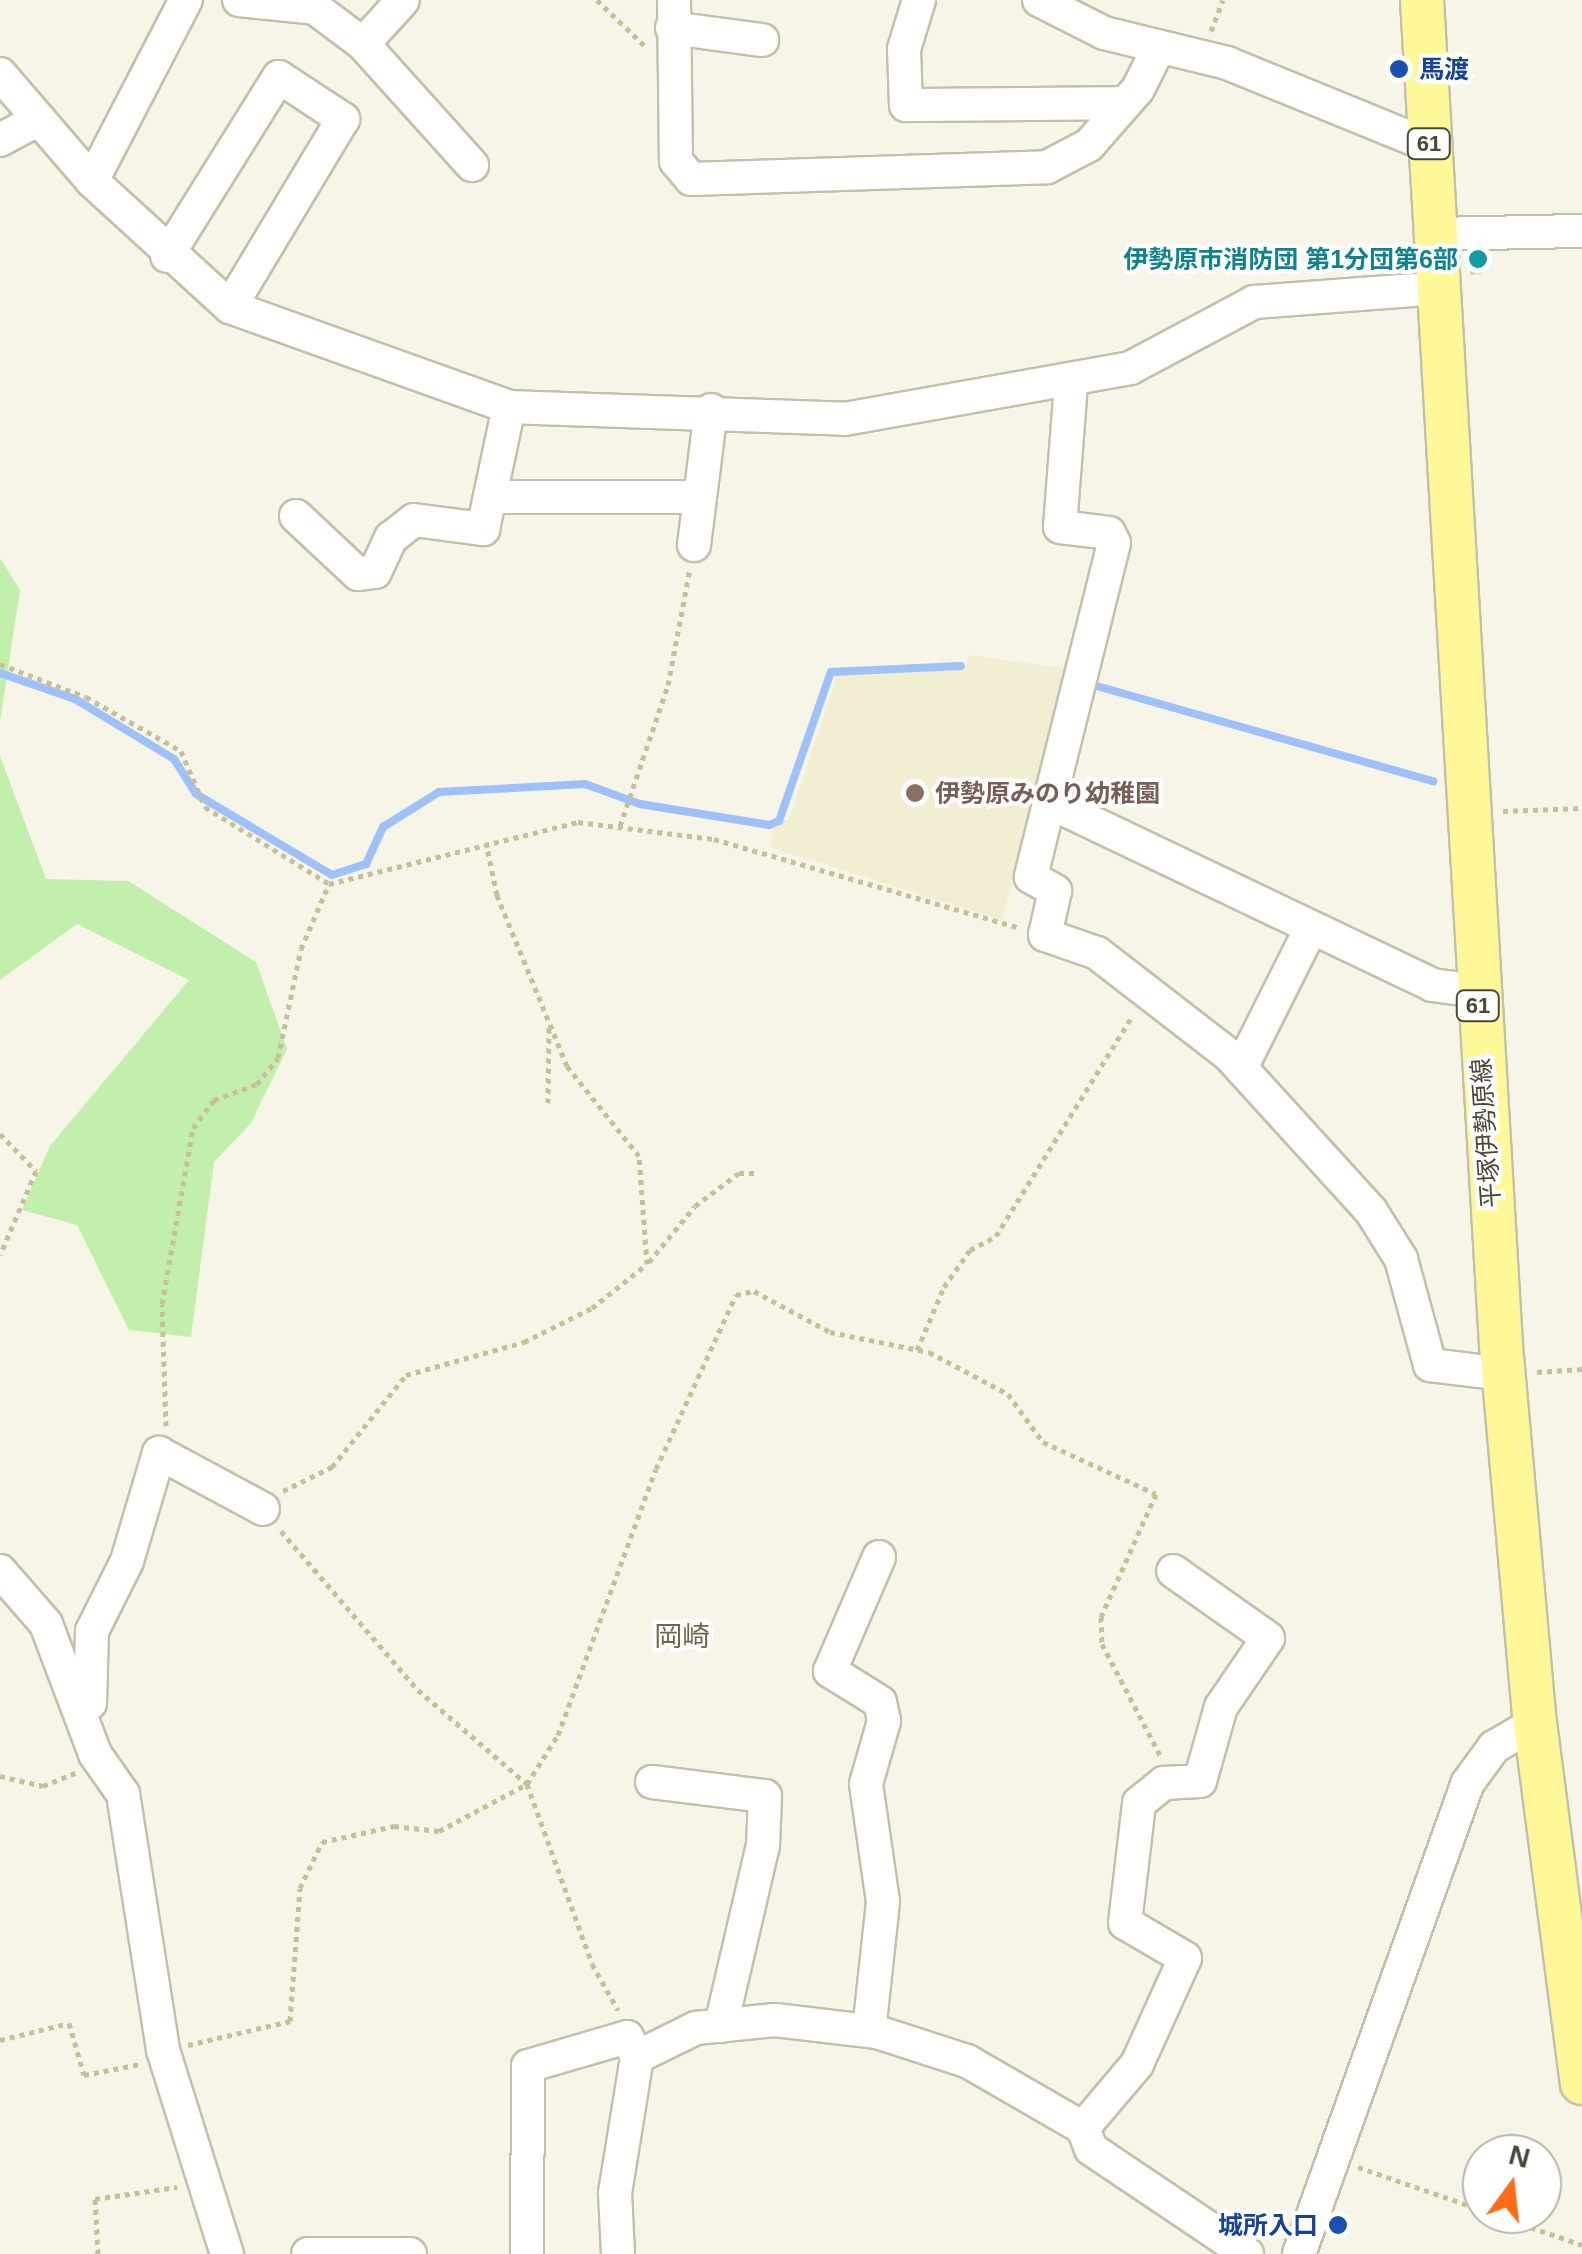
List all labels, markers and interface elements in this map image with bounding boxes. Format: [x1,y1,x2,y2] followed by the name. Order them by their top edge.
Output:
[1419,54,1469,84] place label: 馬渡
[1388,58,1410,80] marker: 馬渡
[1406,127,1452,161] road number: 61
[1123,244,1458,274] place label: 伊勢原市消防団 第1分団第6部
[1467,248,1489,270] marker: 伊勢原市消防団 第1分団第6部
[935,778,1160,808] place label: 伊勢原みのり幼稚園
[904,782,926,804] marker: 伊勢原みのり幼稚園
[1456,989,1500,1023] road number: 61
[1466,1057,1506,1209] street label: 平塚伊勢原線
[654,1620,710,1654] district label: 岡崎
[1462,2134,1562,2234] north arrow
[1506,2139,1533,2174] text: N
[1218,2210,1318,2240] place label: 城所入口
[1327,2214,1349,2236] marker: 城所入口

